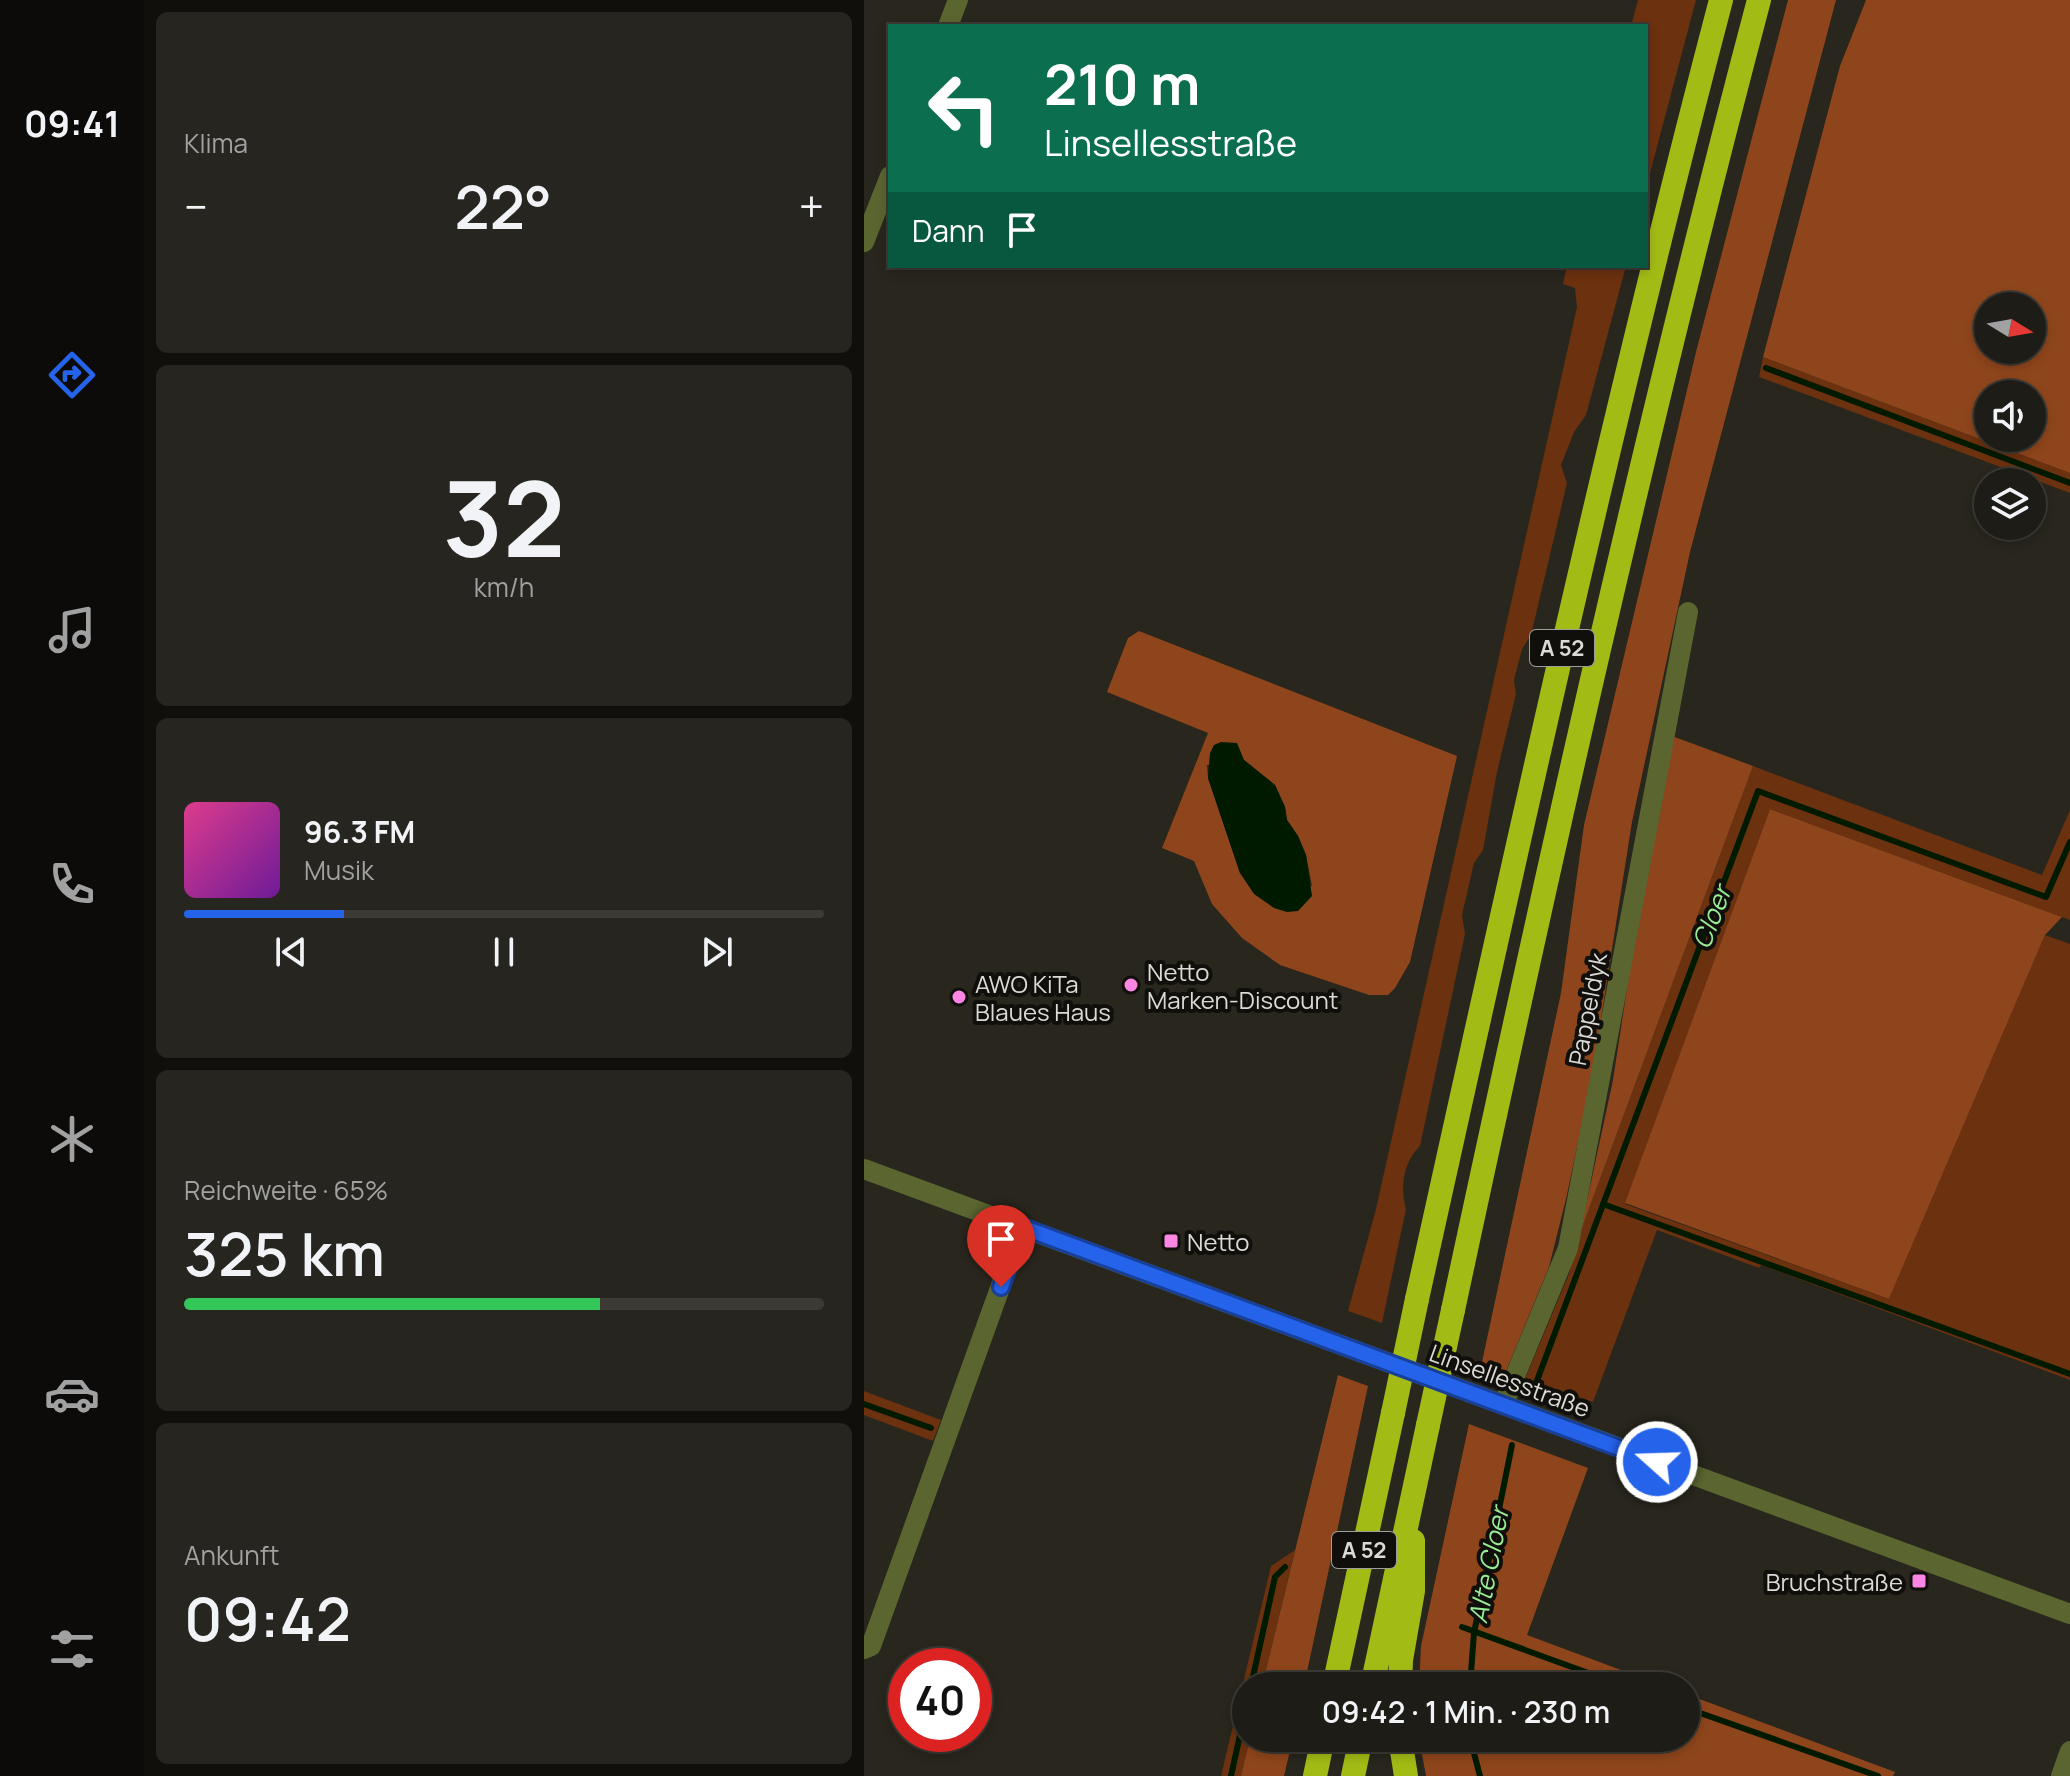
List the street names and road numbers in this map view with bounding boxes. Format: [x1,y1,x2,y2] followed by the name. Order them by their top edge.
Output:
[1530,630,1594,666] road number: A 52
[1560,949,1614,1068] street label: Pappeldyk
[1425,1336,1595,1424] street label: Linsellesstraße
[1332,1532,1396,1568] road number: A 52

